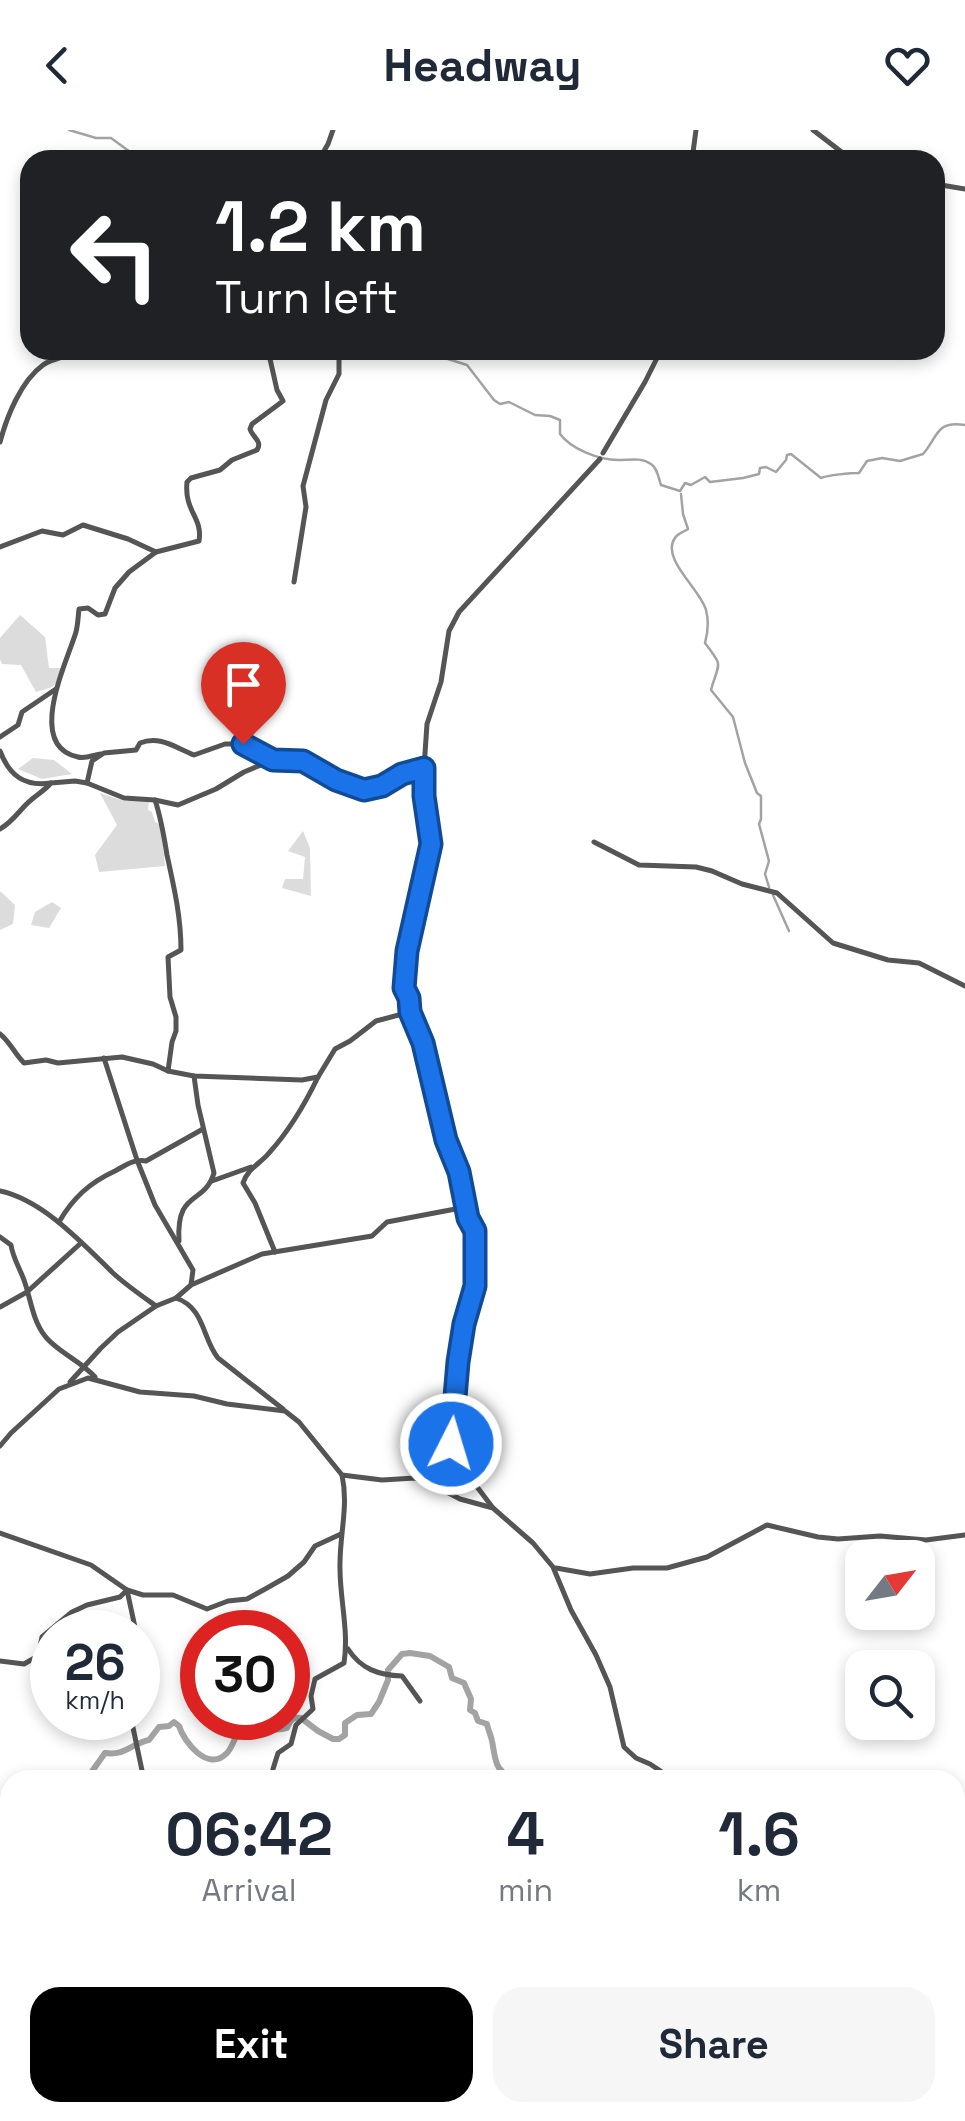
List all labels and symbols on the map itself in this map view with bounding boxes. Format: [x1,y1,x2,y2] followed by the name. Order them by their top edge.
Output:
[201,642,286,745] pin
[399,1392,503,1496] position arrow
[845,1540,935,1630] north arrow
[180,1610,310,1740] speed limit sign: 30

